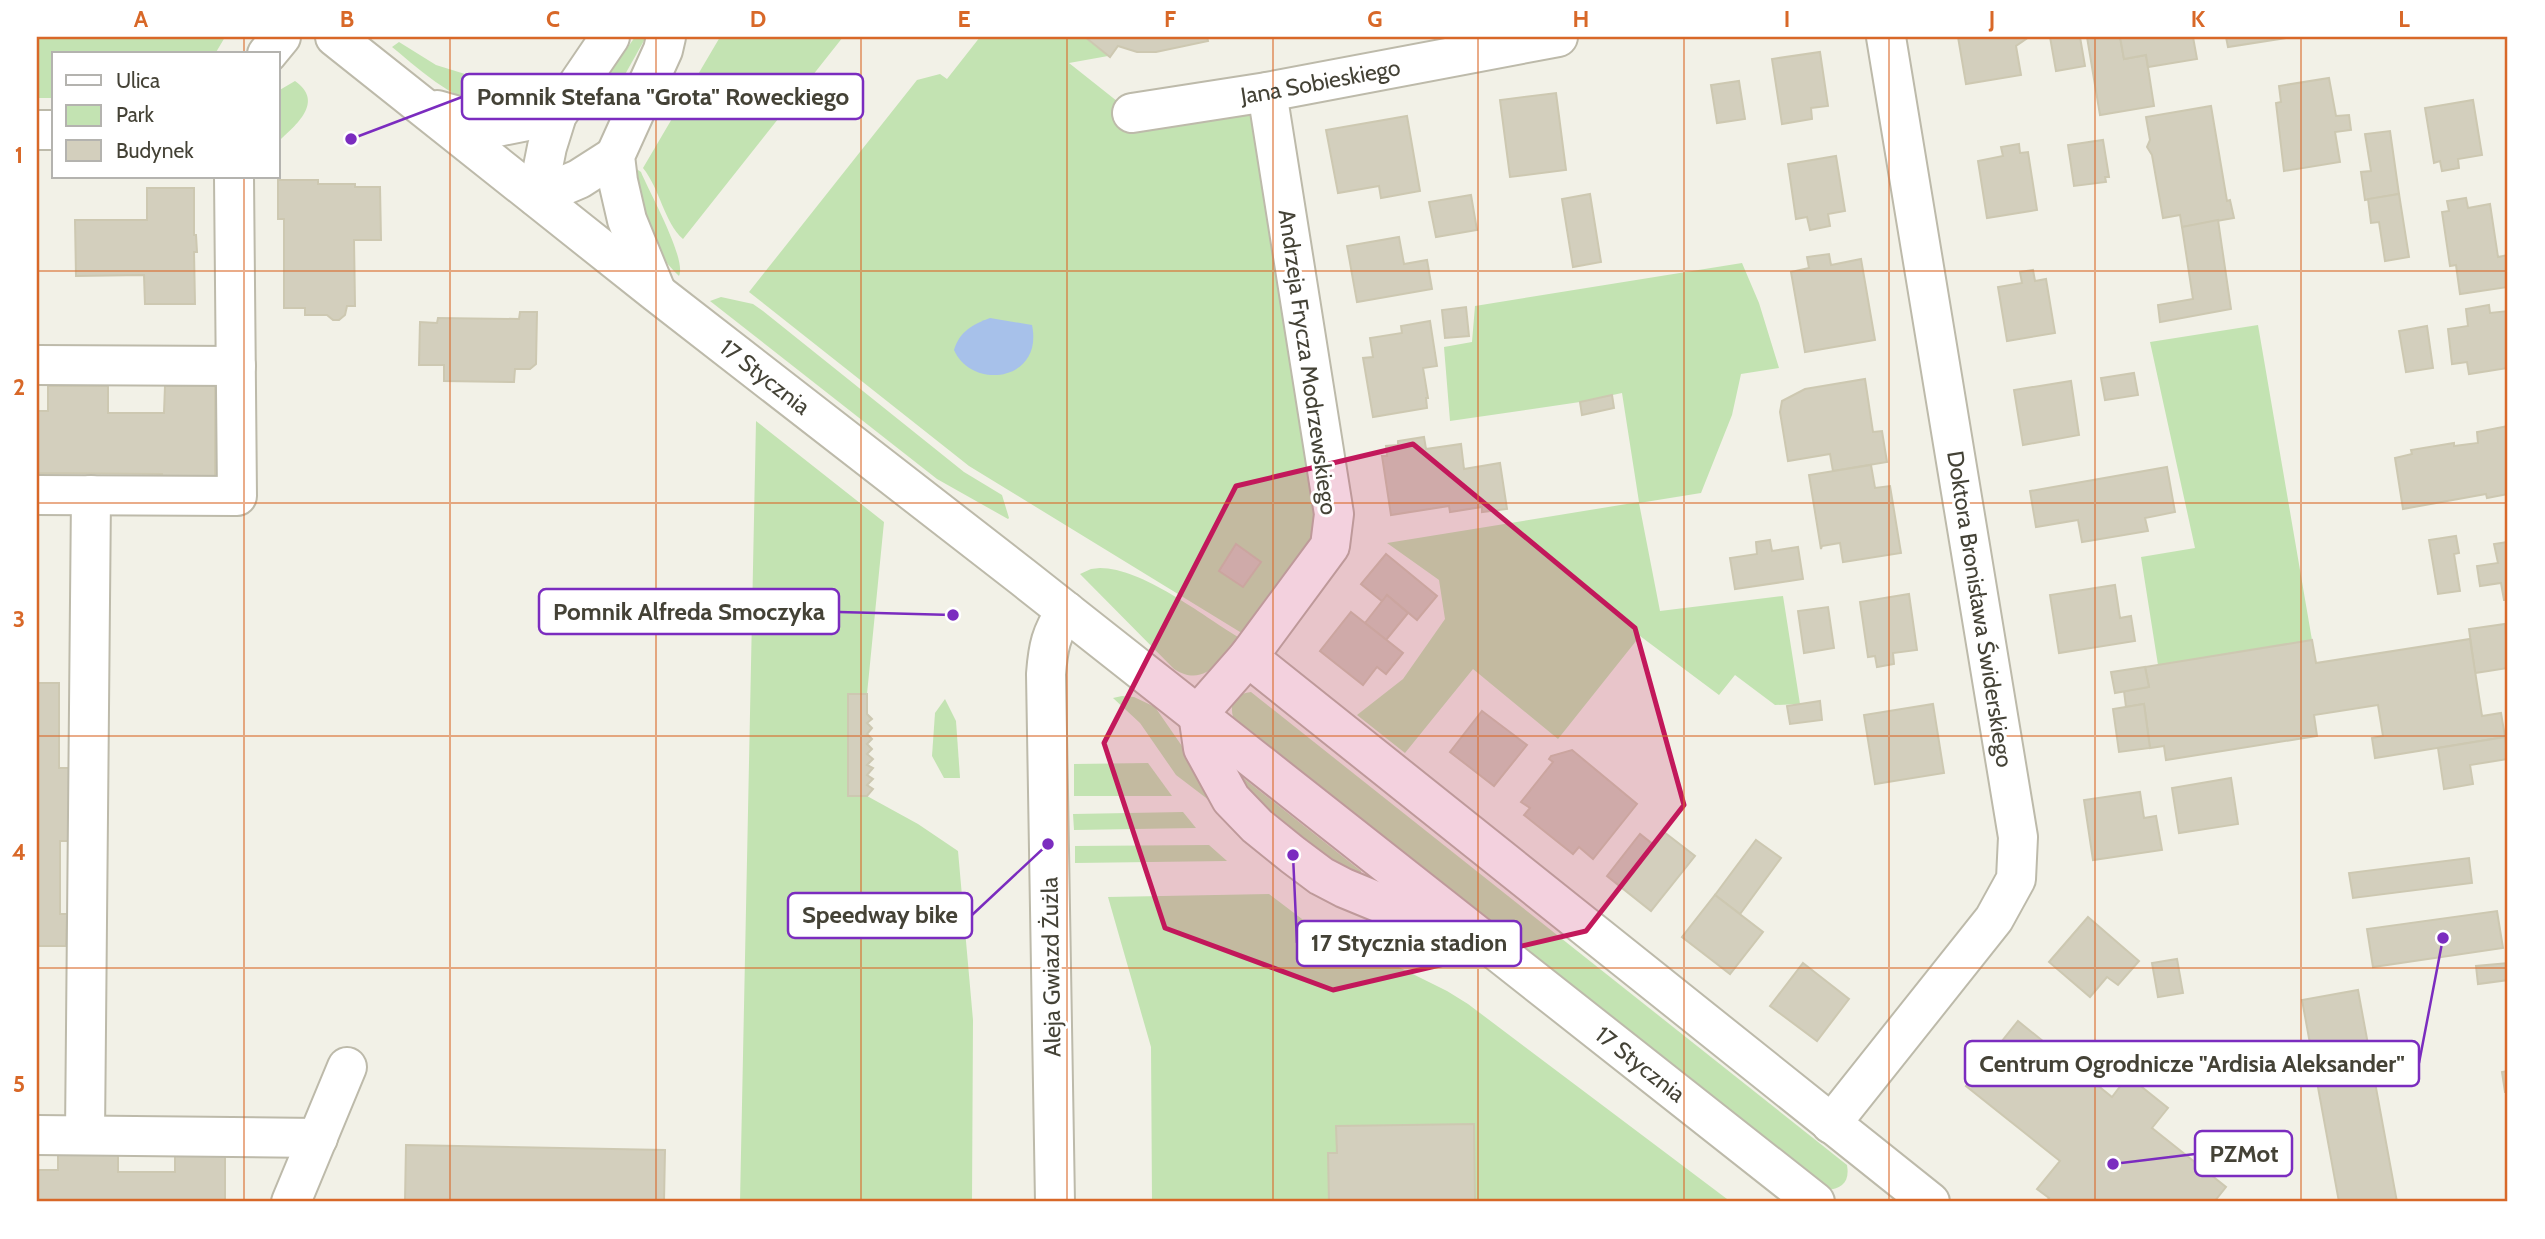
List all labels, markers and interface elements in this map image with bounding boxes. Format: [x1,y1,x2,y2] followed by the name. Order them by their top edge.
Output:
[134,5,149,33] text: A
[340,5,354,33] text: B
[546,5,560,33] text: C
[750,5,766,33] text: D
[957,5,971,33] text: E
[1164,5,1176,33] text: F
[1367,5,1383,33] text: G
[1573,5,1589,33] text: H
[1784,5,1790,33] text: I
[1988,5,1995,33] text: J
[2191,5,2206,33] text: K
[2398,5,2410,33] text: L
[52,52,280,178] legend
[1238,53,1403,110] street label: Jana Sobieskiego
[116,68,160,93] text: Ulica
[462,74,863,119] callout: Pomnik Stefana "Grota" Roweckiego
[477,82,850,111] text: Pomnik Stefana "Grota" Roweckiego
[116,102,154,127] text: Park
[116,138,194,163] text: Budynek
[15,141,23,169] text: 1
[1273,207,1343,517] street label: Andrzeja Frycza Modrzewskiego
[714,333,816,421] street label: 17 Stycznia
[13,373,25,401] text: 2
[1941,449,2019,769] street label: Doktora Bronisława Świderskiego
[539,589,839,634] callout: Pomnik Alfreda Smoczyka
[553,597,825,626] text: Pomnik Alfreda Smoczyka
[13,605,25,633] text: 3
[12,838,26,866] text: 4
[1035,877,1067,1057] street label: Aleja Gwiazd Żużla
[788,893,972,938] callout: Speedway bike
[802,900,958,929] text: Speedway bike
[1297,921,1521,966] callout: 17 Stycznia stadion
[1311,928,1507,957] text: 17 Stycznia stadion
[1590,1020,1691,1108] street label: 17 Stycznia
[1965,1041,2419,1086] callout: Centrum Ogrodnicze "Ardisia Aleksander"
[1979,1049,2405,1078] text: Centrum Ogrodnicze "Ardisia Aleksander"
[13,1070,25,1098] text: 5
[2195,1131,2292,1176] callout: PZMot
[2210,1139,2278,1168] text: PZMot

